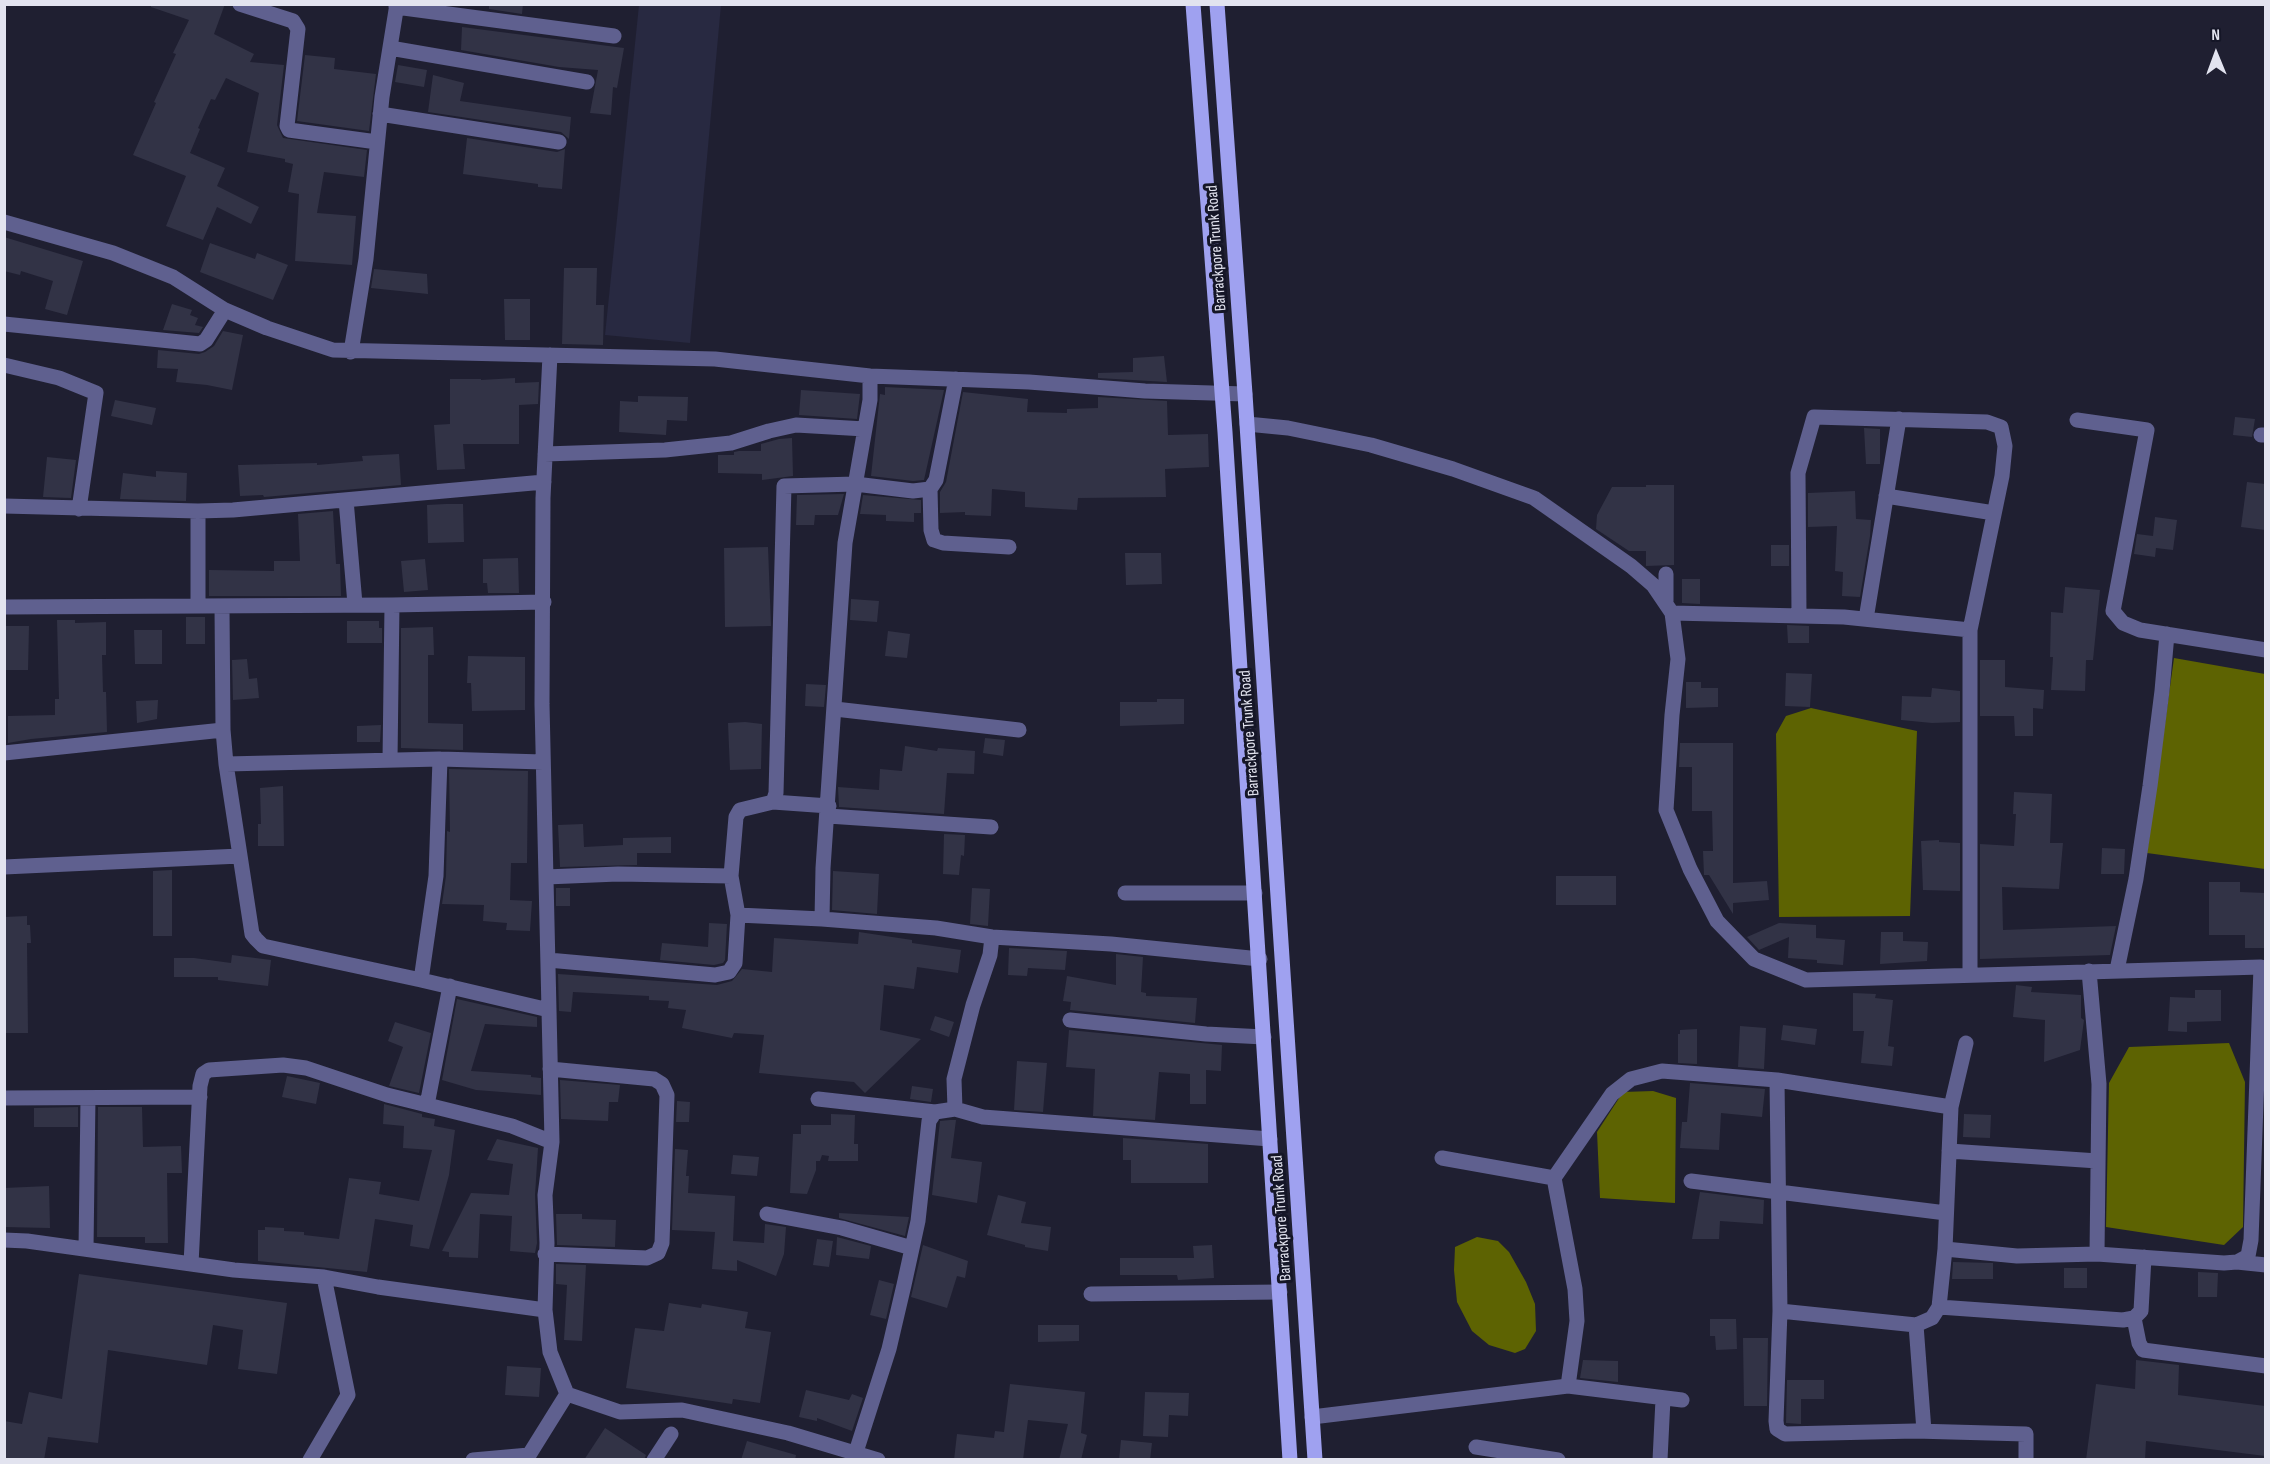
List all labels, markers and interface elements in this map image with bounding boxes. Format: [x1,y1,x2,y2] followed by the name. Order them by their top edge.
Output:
[2186,24,2246,84] north arrow
[2211,26,2220,45] text: N
[1203,184,1231,312] street label: Barrackpore Trunk Road
[1236,669,1264,797] street label: Barrackpore Trunk Road
[1268,1154,1296,1282] street label: Barrackpore Trunk Road

